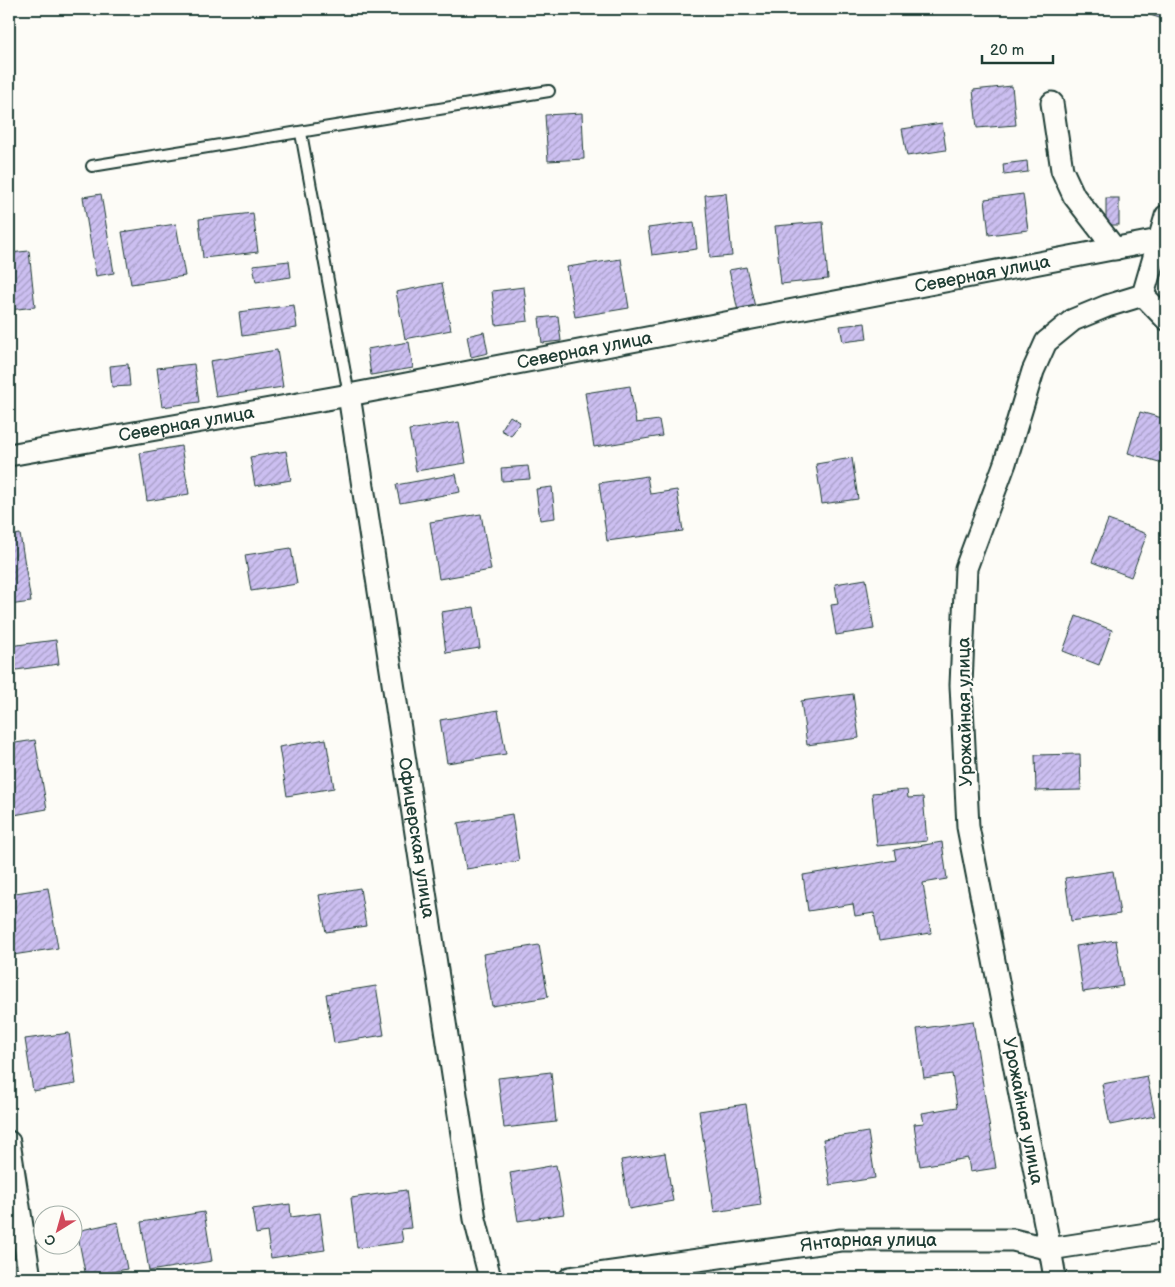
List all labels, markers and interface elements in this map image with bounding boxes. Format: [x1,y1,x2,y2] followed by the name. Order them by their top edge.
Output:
[982,32,1054,64] scale bar
[990,41,1024,60] text: 20 m
[913,251,1052,297] street label: Северная улица
[515,327,654,373] street label: Северная улица
[117,401,256,446] street label: Северная улица
[953,637,977,787] street label: Урожайная улица
[394,756,439,920] street label: Офицерская улица
[998,1036,1048,1187] street label: Урожайная улица
[32,1204,82,1254] north arrow
[41,1230,59,1250] text: С
[799,1230,937,1256] street label: Янтарная улица

